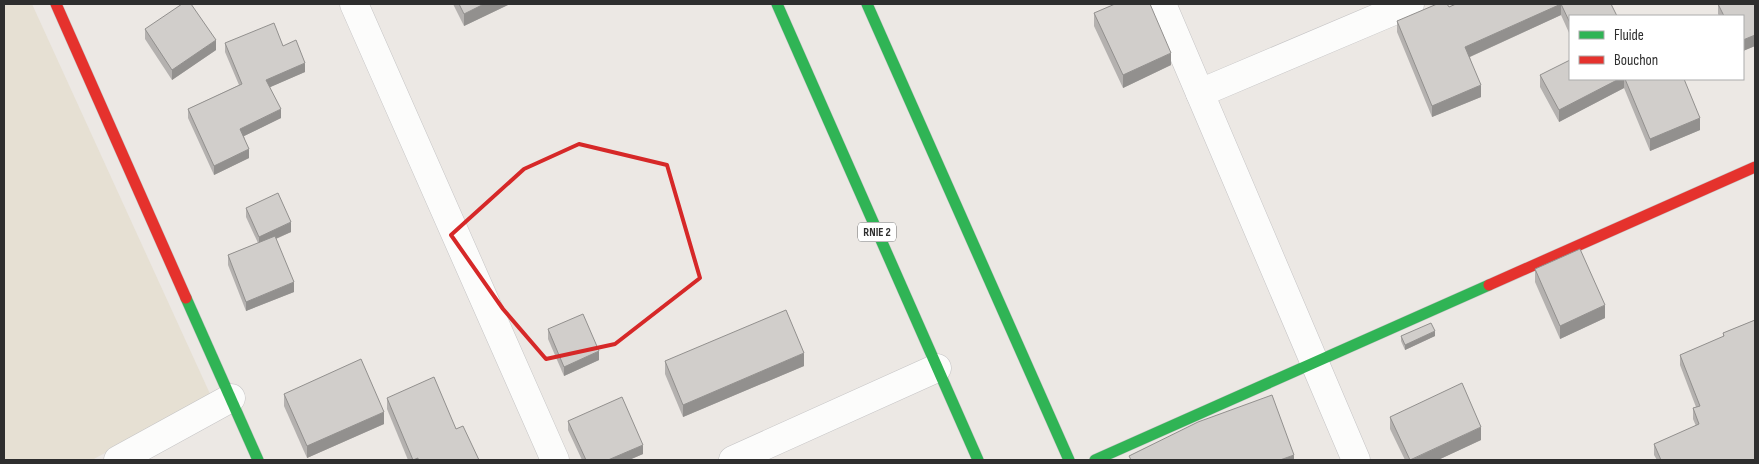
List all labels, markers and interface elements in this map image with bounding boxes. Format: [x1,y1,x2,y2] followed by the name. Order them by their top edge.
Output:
[1569,15,1744,80] legend
[1614,26,1644,45] text: Fluide
[1614,51,1658,70] text: Bouchon
[858,222,896,242] road number: RNIE 2

